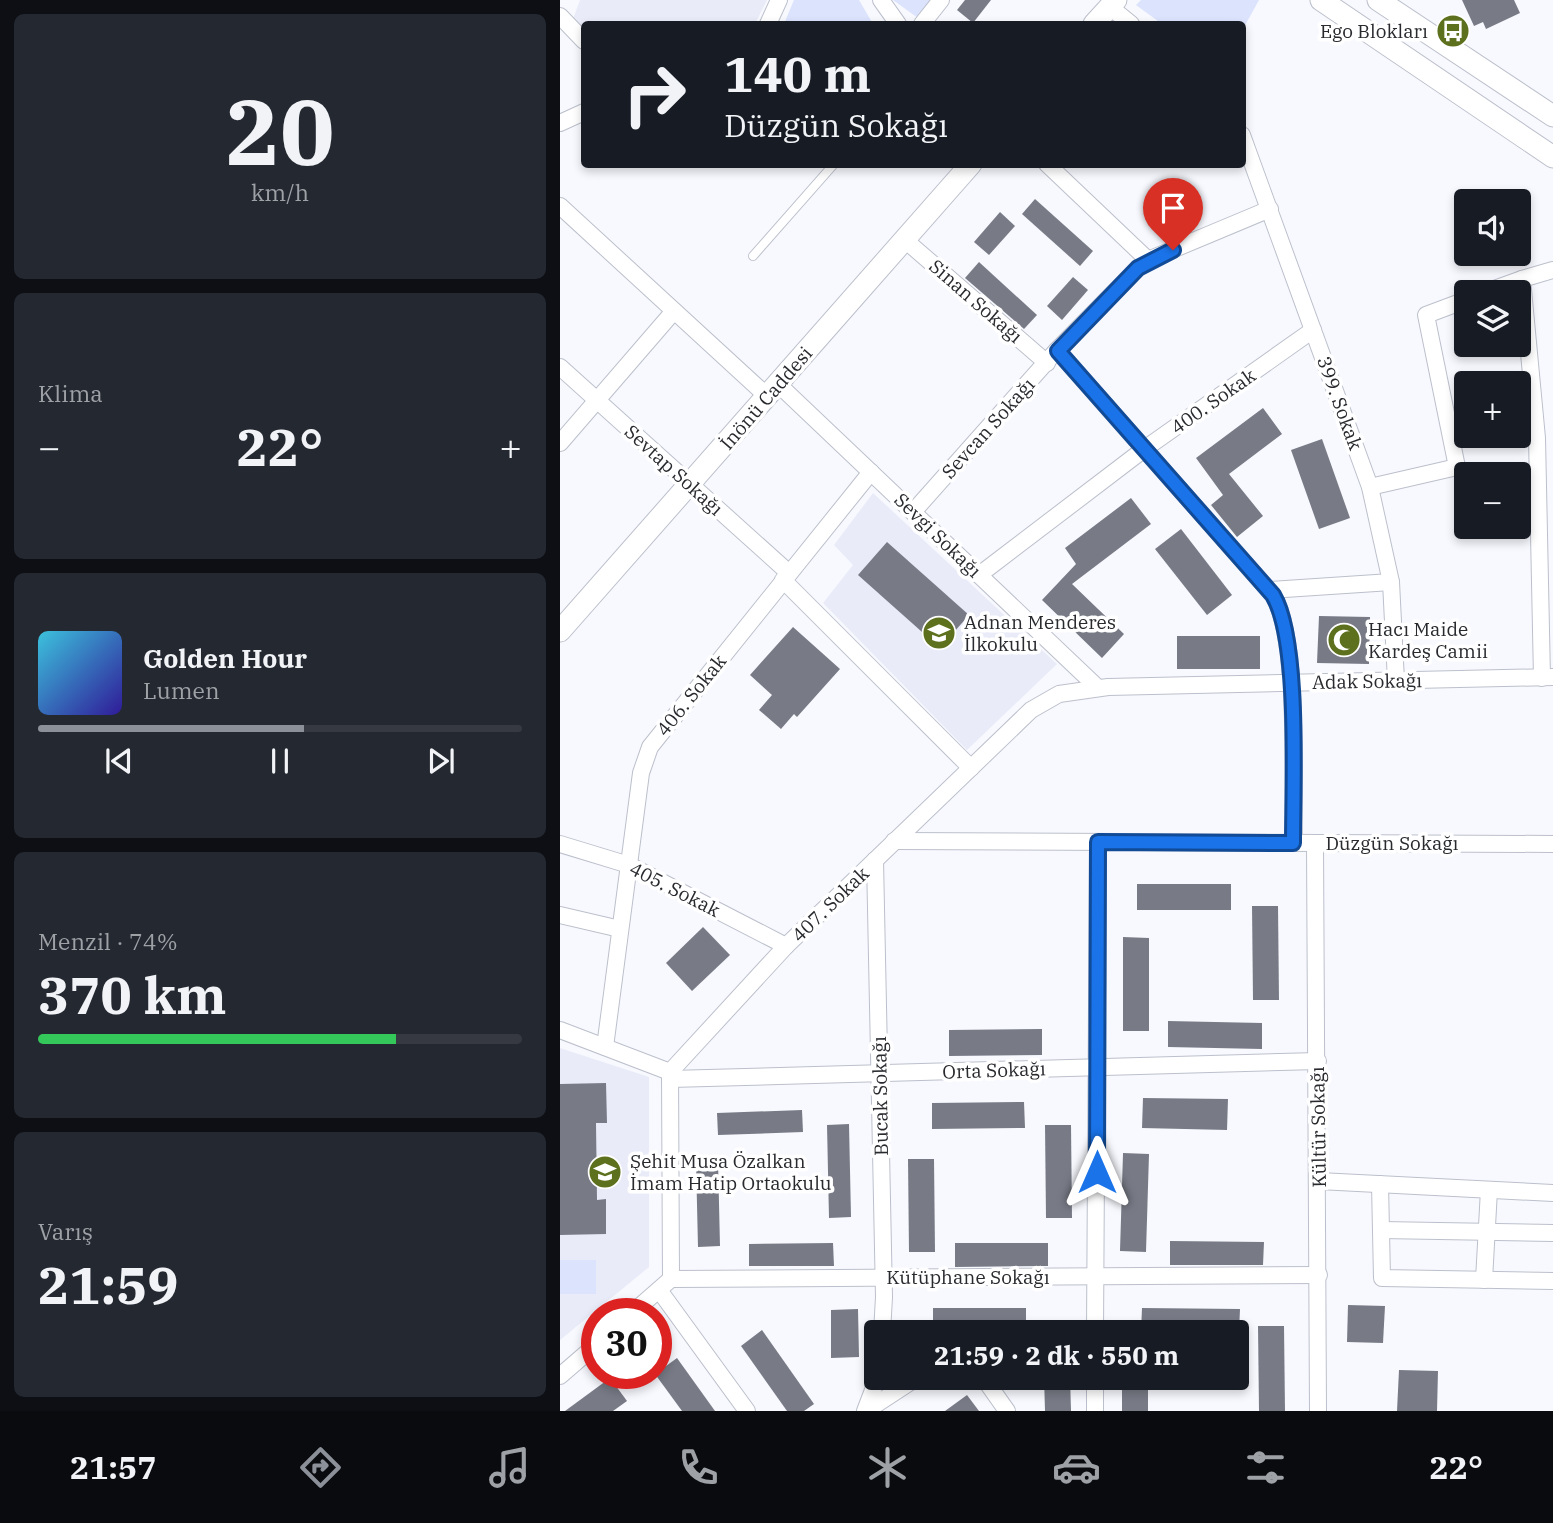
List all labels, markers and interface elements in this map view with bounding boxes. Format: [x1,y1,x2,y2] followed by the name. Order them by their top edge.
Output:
[1434,12,1472,50] bus stop icon: Ego Blokları
[1320,19,1428,43] place label: Ego Blokları
[724,42,871,105] text: 140 m
[609,49,700,140] icon: right
[225,72,335,190] text: 20
[724,104,948,146] text: Düzgün Sokağı
[251,177,309,207] text: km/h
[1143,178,1203,250] pin
[1154,189,1192,227] icon: arrive
[1454,189,1531,539] map controls
[1454,189,1531,266] button: sound
[924,254,1028,348] street label: Sinan Sokağı
[1454,280,1531,357] button: layers
[715,342,817,454] street label: İnönü Caddesi
[1312,353,1368,453] street label: 399. Sokak
[1166,363,1260,439] street label: 400. Sokak
[1454,371,1531,448] button: +
[936,373,1040,483] street label: Sevcan Sokağı
[38,378,103,408] text: Klima
[237,413,323,480] text: 22°
[620,420,728,521] street label: Sevtap Sokağı
[38,422,61,471] text: −
[499,422,522,471] text: +
[1454,462,1531,539] button: −
[890,488,986,582] street label: Sevgi Sokağı
[964,610,1116,656] place label: Adnan Menderes İlkokulu
[920,614,958,652] school or university icon: Adnan Menderes İlkokulu
[1368,617,1488,663] place label: Hacı Maide Kardeş Camii
[1325,621,1363,659] mosque icon: Hacı Maide Kardeş Camii
[143,641,307,675] text: Golden Hour
[651,649,731,741] street label: 406. Sokak
[1312,668,1422,694] street label: Adak Sokağı
[143,675,220,705] text: Lumen
[100,742,138,780] icon: previous
[261,742,299,780] icon: pause
[422,742,460,780] icon: next
[1325,831,1459,855] street label: Düzgün Sokağı
[626,856,724,922] street label: 405. Sokak
[786,861,874,947] street label: 407. Sokak
[38,926,178,956] text: Menzil · 74%
[38,961,227,1028] text: 370 km
[867,1036,893,1156] street label: Bucak Sokağı
[942,1056,1046,1084] street label: Orta Sokağı
[1305,1066,1331,1188] street label: Kültür Sokağı
[1060,1135,1134,1209] position arrow
[630,1149,832,1195] place label: Şehit Musa Özalkan İmam Hatip Ortaokulu
[586,1153,624,1191] school or university icon: Şehit Musa Özalkan İmam Hatip Ortaokulu
[38,1216,93,1246] text: Varış
[38,1251,179,1318] text: 21:59
[886,1265,1050,1289] street label: Kütüphane Sokağı
[581,1298,672,1389] speed limit sign: 30
[934,1338,1179,1372] text: 21:59 · 2 dk · 550 m
[296,1443,345,1492] icon: directions
[485,1443,534,1492] icon: music
[674,1443,723,1492] icon: phone
[863,1443,912,1492] icon: climate
[1052,1443,1101,1492] icon: car
[1241,1443,1290,1492] icon: filters
[70,1446,156,1488] text: 21:57
[1430,1446,1483,1488] text: 22°

